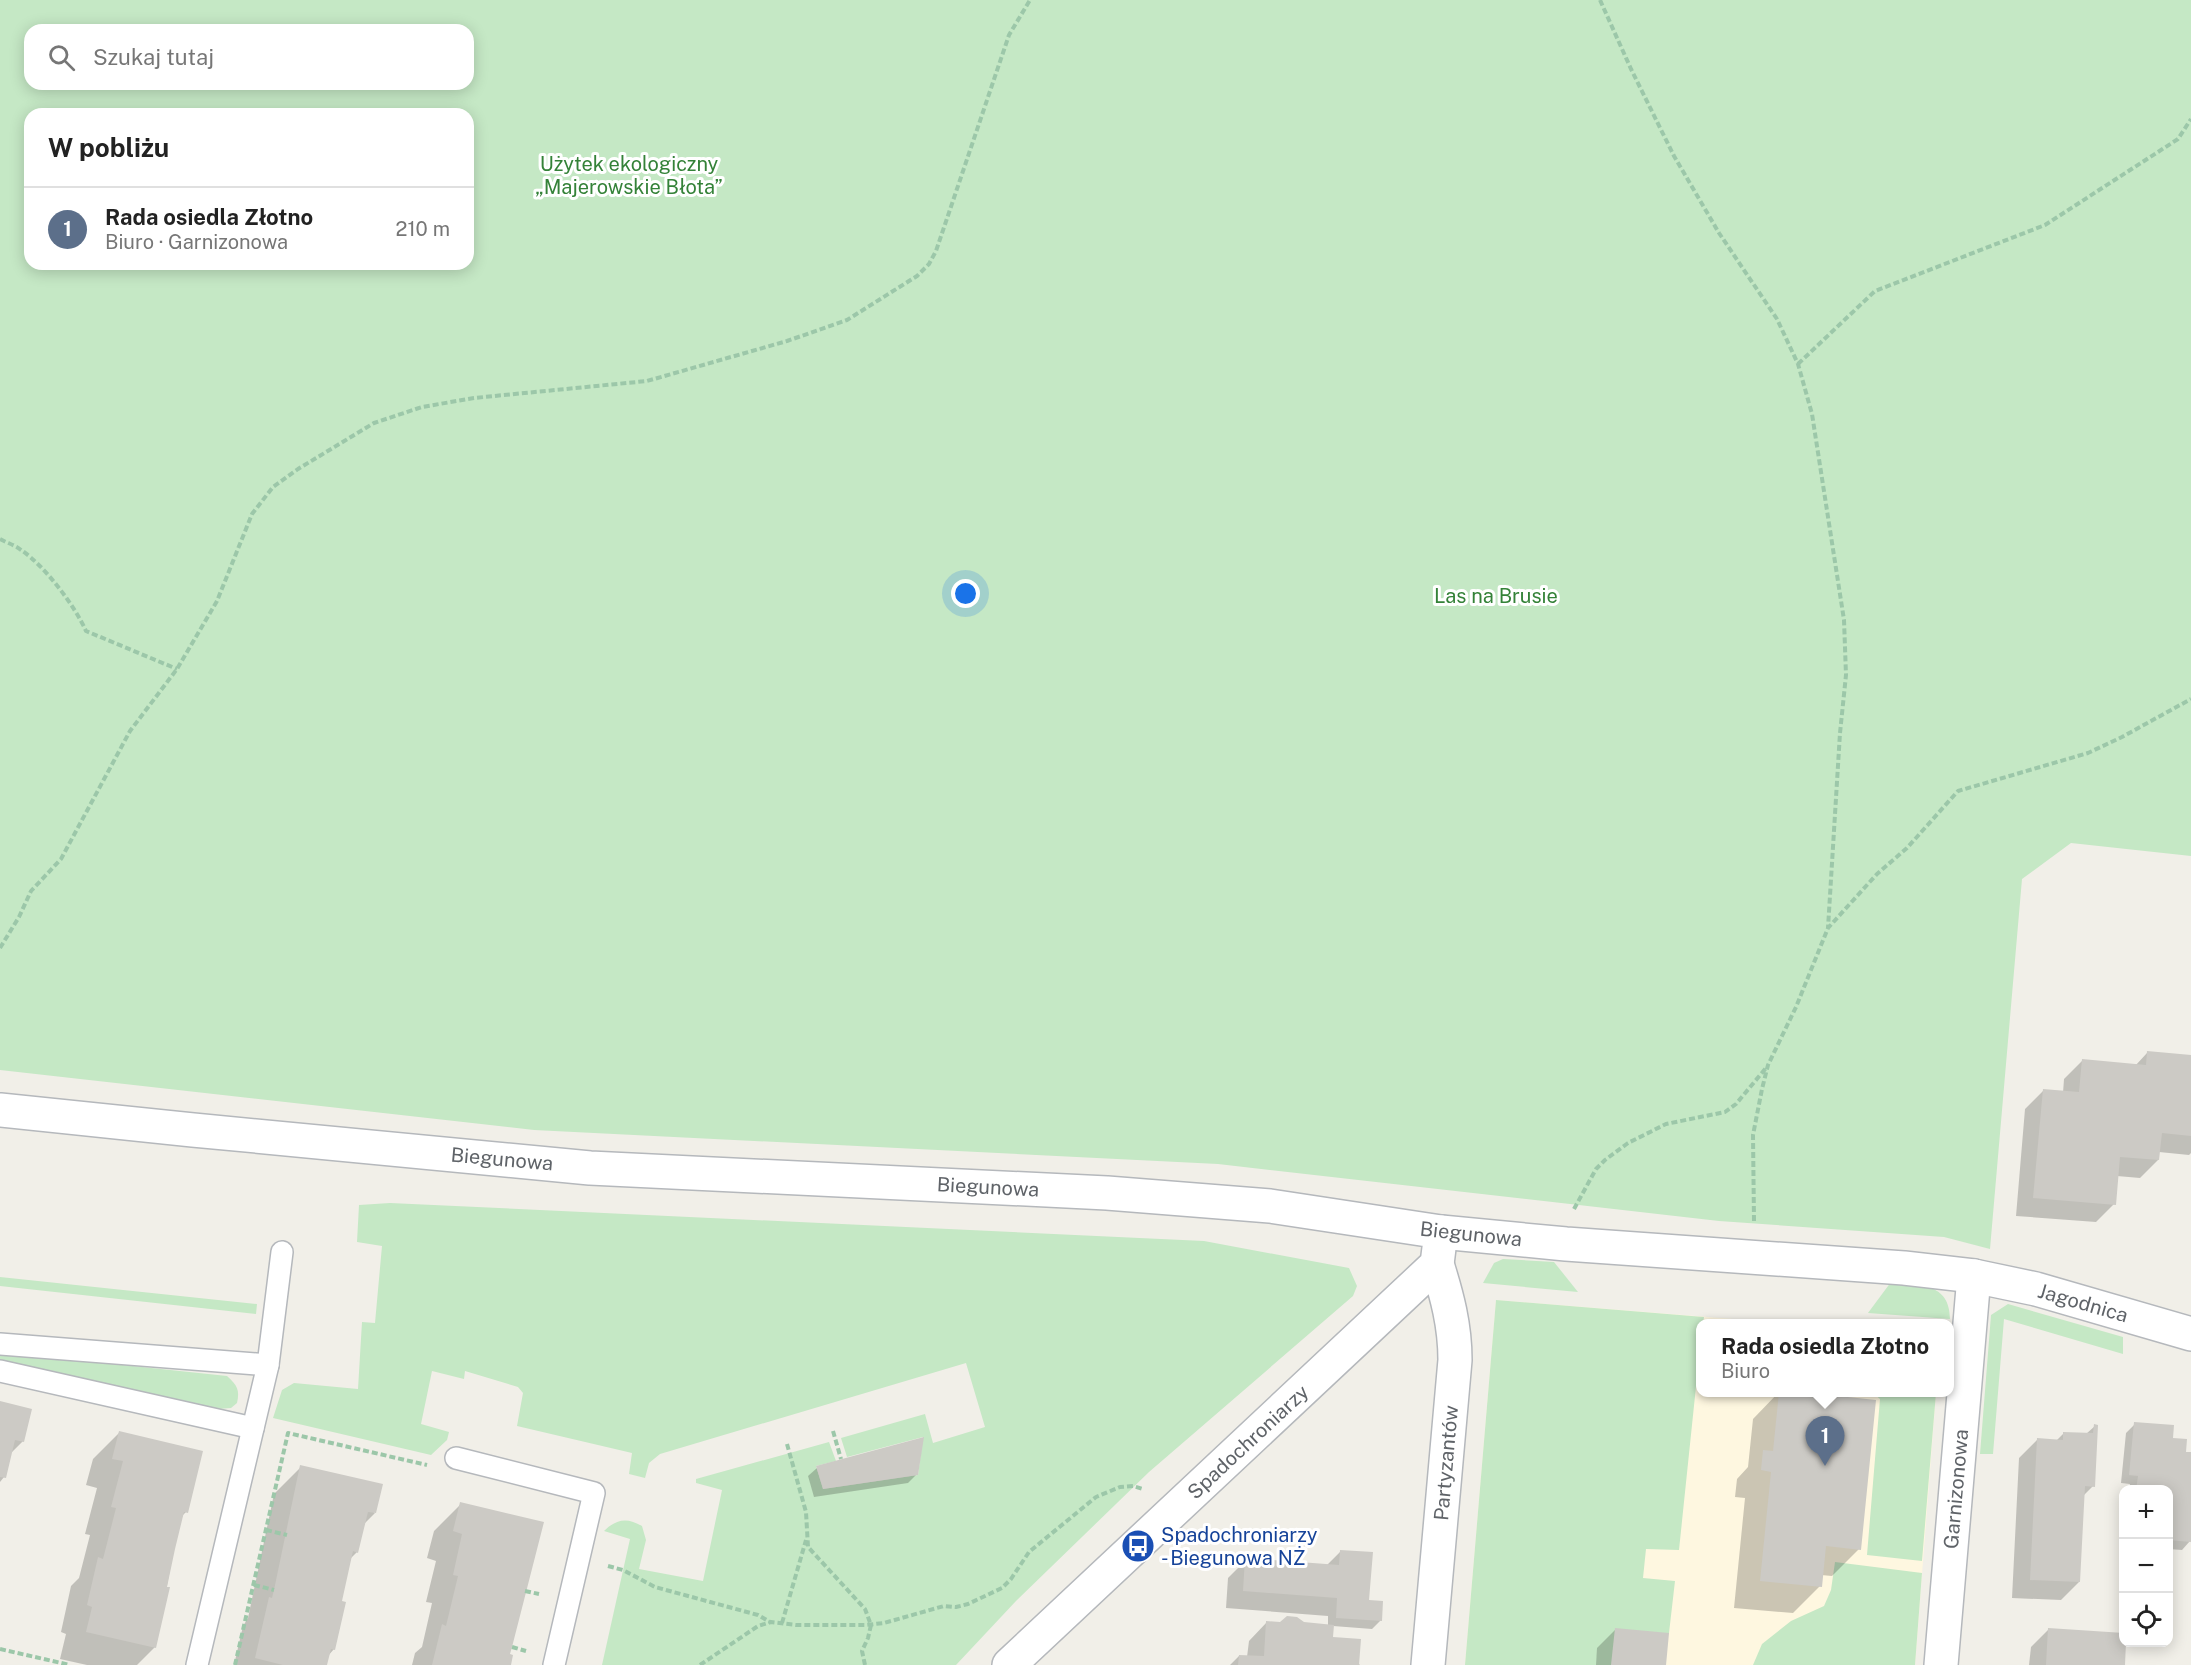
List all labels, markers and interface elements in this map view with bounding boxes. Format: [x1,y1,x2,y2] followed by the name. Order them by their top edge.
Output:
[24,24,474,90] search box
[45,41,78,74] icon: search
[93,44,214,70] text: Szukaj tutaj
[48,132,169,163] text: W pobliżu
[535,152,723,199] park label: Użytek ekologiczny „Majerowskie Błota”
[105,204,313,230] text: Rada osiedla Złotno
[63,217,72,241] text: 1
[396,217,450,241] text: 210 m
[105,230,288,254] text: Biuro · Garnizonowa
[951,579,980,608] your location
[1434,584,1558,608] park label: Las na Brusie
[450,1143,554,1175] street label: Biegunowa
[936,1172,1040,1202] street label: Biegunowa
[1419,1217,1523,1251] street label: Biegunowa
[2035,1279,2131,1327] street label: Jagodnica
[1696,1319,1954,1397] popup
[1721,1333,1929,1359] text: Rada osiedla Złotno
[1721,1359,1770,1383] text: Biuro
[1183,1380,1314,1504] street label: Spadochroniarzy
[1429,1404,1463,1522] street label: Partyzantów
[1806,1416,1844,1466] pin: 1
[1939,1428,1973,1550] street label: Garnizonowa
[2119,1485,2173,1647] map controls
[2119,1485,2173,1539] button: +
[1161,1523,1318,1570] place label: Spadochroniarzy - Biegunowa NŻ
[1120,1528,1156,1564] bus stop icon: Spadochroniarzy - Biegunowa NŻ
[2119,1539,2173,1593] button: −
[2119,1593,2173,1647] button: locate

